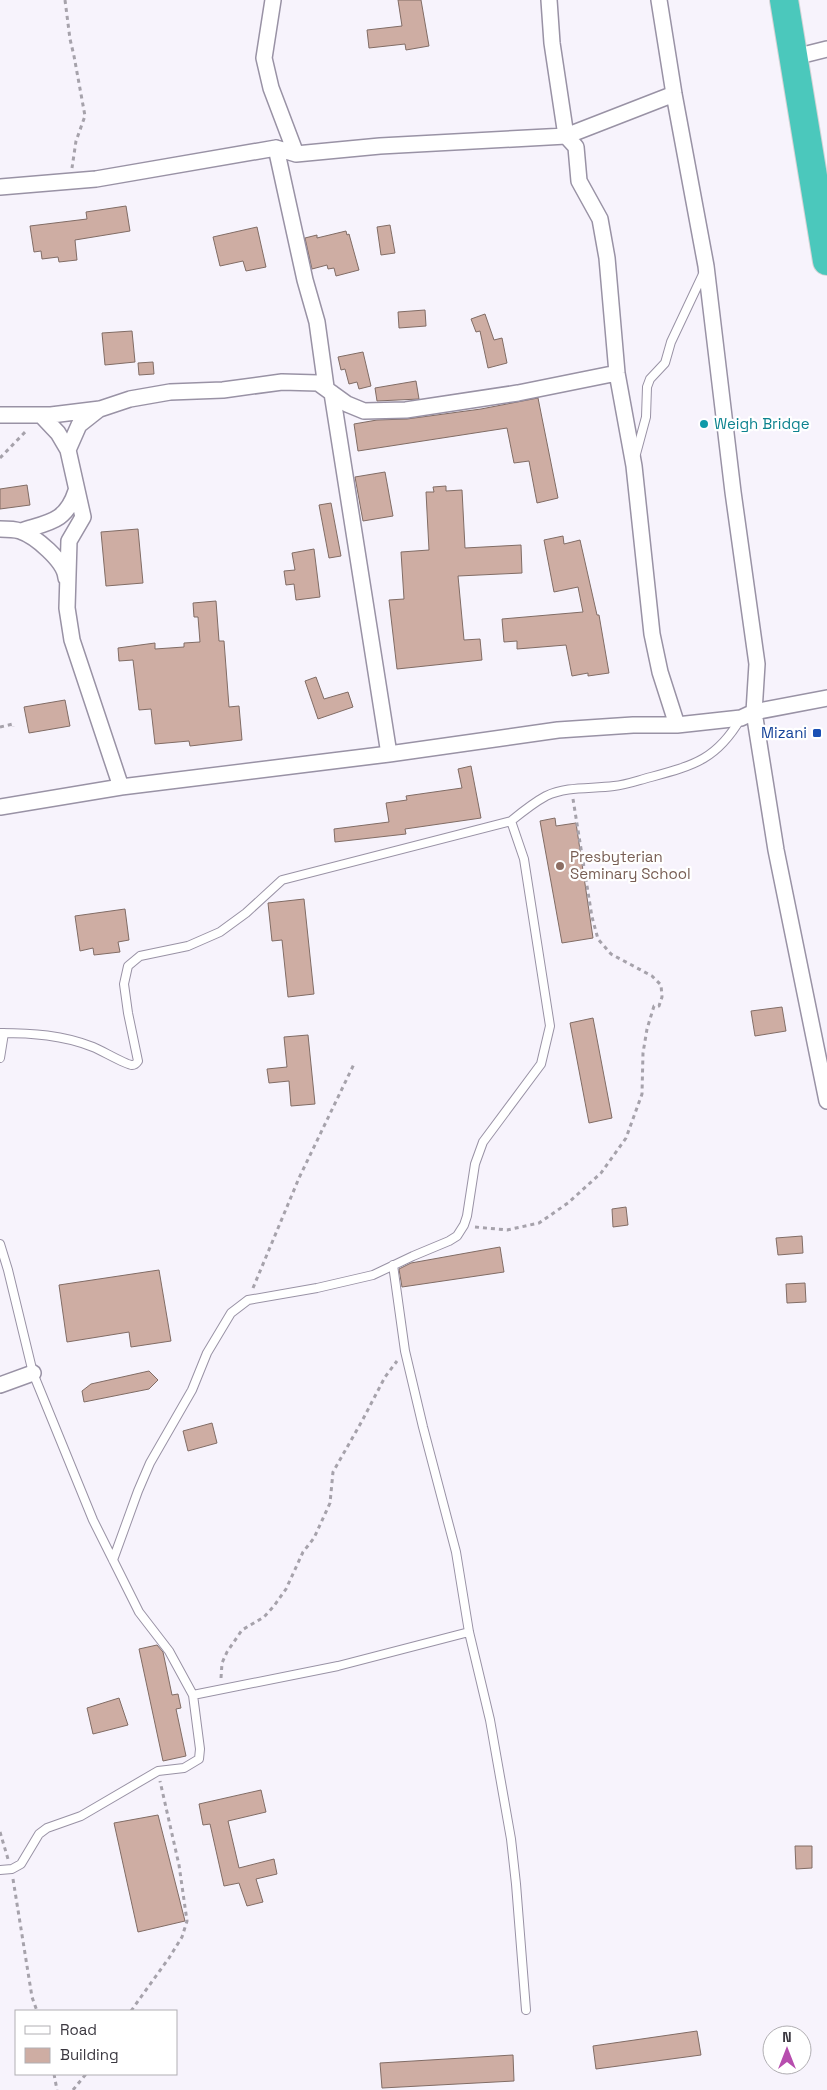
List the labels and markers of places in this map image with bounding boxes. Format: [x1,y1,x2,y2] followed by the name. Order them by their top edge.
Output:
[714,414,810,433] place label: Weigh Bridge
[698,418,710,430] marker: Weigh Bridge
[761,723,807,742] place label: Mizani
[811,727,823,739] marker: Mizani
[570,847,691,883] place label: Presbyterian Seminary School
[554,860,566,872] marker: Presbyterian Seminary School

